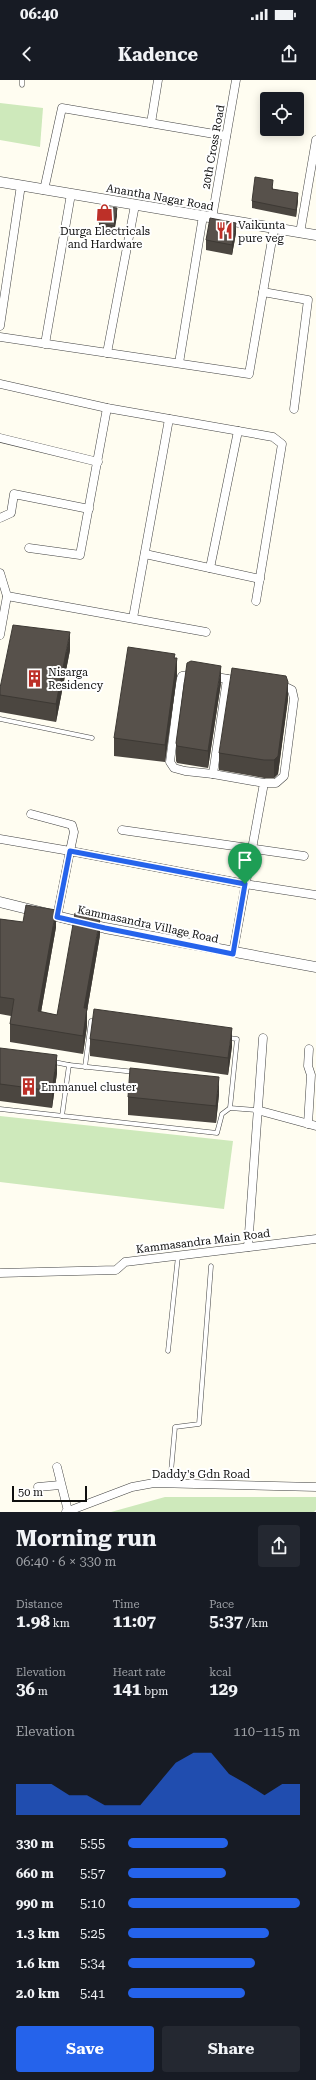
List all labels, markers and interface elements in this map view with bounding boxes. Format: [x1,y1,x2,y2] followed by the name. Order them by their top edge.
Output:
[20,5,58,23] text: 06:40
[16,43,38,65] icon: back
[278,43,300,65] icon: share
[118,44,198,65] text: Kadence
[260,92,304,136] map controls
[260,92,304,136] button: locate
[200,104,227,190] street label: 20th Cross Road
[105,182,215,213] street label: Anantha Nagar Road
[95,203,115,223] shop icon: Durga Electricals and Hardware
[238,219,285,245] place label: Vaikunta pure veg
[215,221,235,241] restaurant icon: Vaikunta pure veg
[60,225,150,251] place label: Durga Electricals and Hardware
[48,666,104,692] place label: Nisarga Residency
[25,668,45,688] building icon: Nisarga Residency
[228,843,262,884] pin
[234,849,256,871] icon: arrive
[76,903,220,946] street label: Kammasandra Village Road
[18,1077,38,1097] building icon: Emmanuel cluster
[41,1081,137,1094] place label: Emmanuel cluster
[135,1227,271,1256] street label: Kammasandra Main Road
[152,1468,250,1481] street label: Daddy's Gdn Road
[12,1484,87,1503] scale bar
[18,1486,43,1499] text: 50 m
[258,1525,300,1567] button: share
[16,1526,157,1551] text: Morning run
[16,1554,116,1569] text: 06:40 · 6 × 330 m
[16,1598,63,1611] text: Distance
[113,1598,140,1611] text: Time
[209,1598,234,1611] text: Pace
[16,1611,50,1631] text: 1.98
[113,1611,156,1631] text: 11:07
[209,1611,243,1631] text: 5:37
[50,1617,70,1630] text: km
[243,1617,268,1630] text: /km
[16,1666,66,1679] text: Elevation
[113,1666,166,1679] text: Heart rate
[209,1666,231,1679] text: kcal
[16,1679,35,1699] text: 36
[113,1679,141,1699] text: 141
[209,1679,238,1699] text: 129
[35,1685,48,1698] text: m
[141,1685,168,1698] text: bpm
[16,1724,75,1739] text: Elevation
[233,1724,300,1739] text: 110–115 m
[16,1836,54,1851] text: 330 m
[80,1836,105,1851] text: 5:55
[16,1866,54,1881] text: 660 m
[80,1866,105,1881] text: 5:57
[16,1896,54,1911] text: 990 m
[80,1896,105,1911] text: 5:10
[16,1926,59,1941] text: 1.3 km
[80,1926,105,1941] text: 5:25
[16,1956,59,1971] text: 1.6 km
[80,1956,105,1971] text: 5:34
[16,1986,59,2001] text: 2.0 km
[80,1986,105,2001] text: 5:41
[16,2026,154,2072] button: Save
[162,2026,300,2072] button: Share

